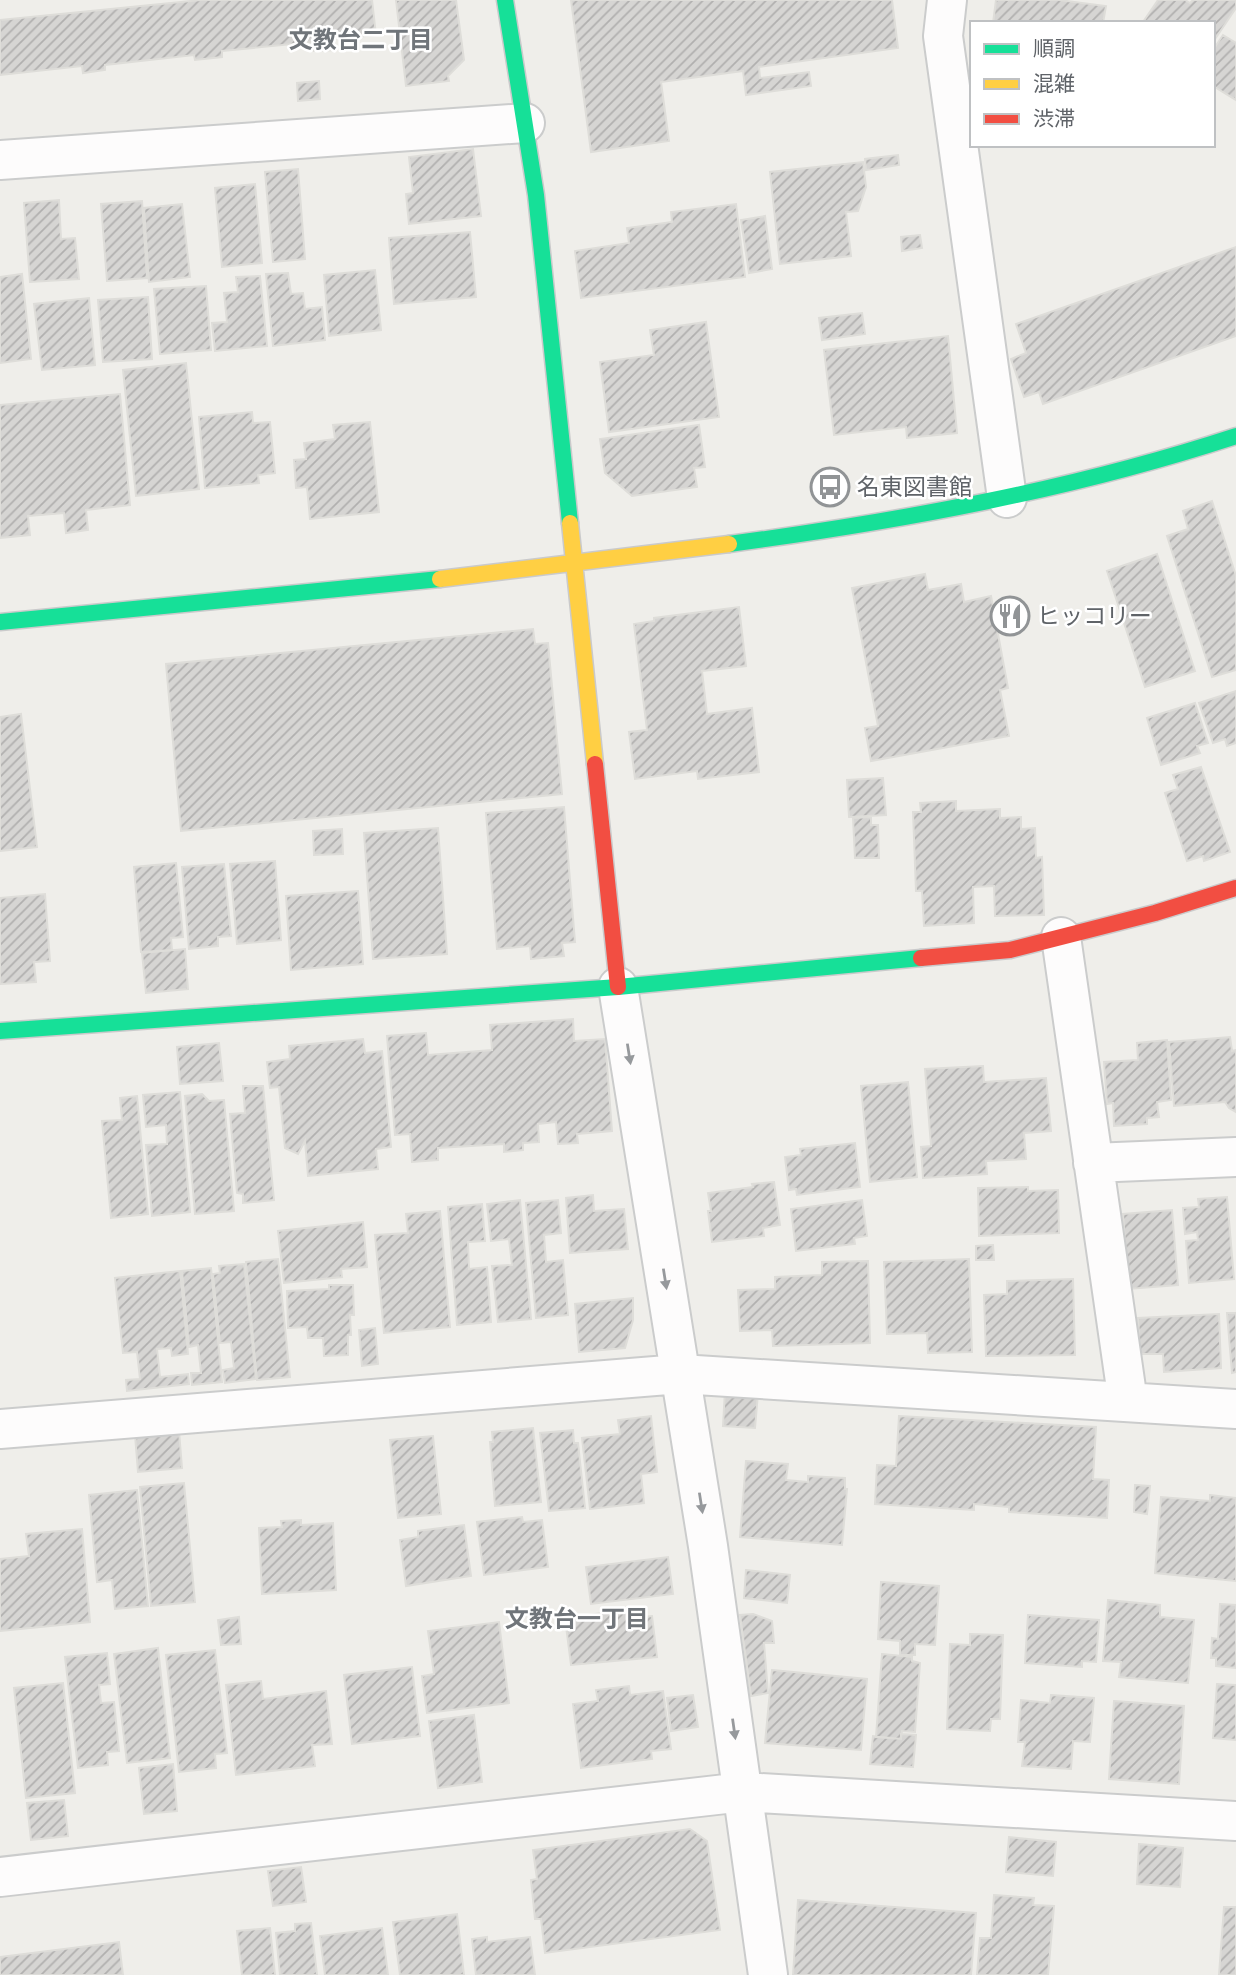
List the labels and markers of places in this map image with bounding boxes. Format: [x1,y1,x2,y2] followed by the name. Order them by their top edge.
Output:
[809,466,851,508] bus stop icon: 名東図書館
[857,472,972,503] place label: 名東図書館
[989,595,1031,637] restaurant icon: ヒッコリー
[1037,601,1152,632] place label: ヒッコリー

